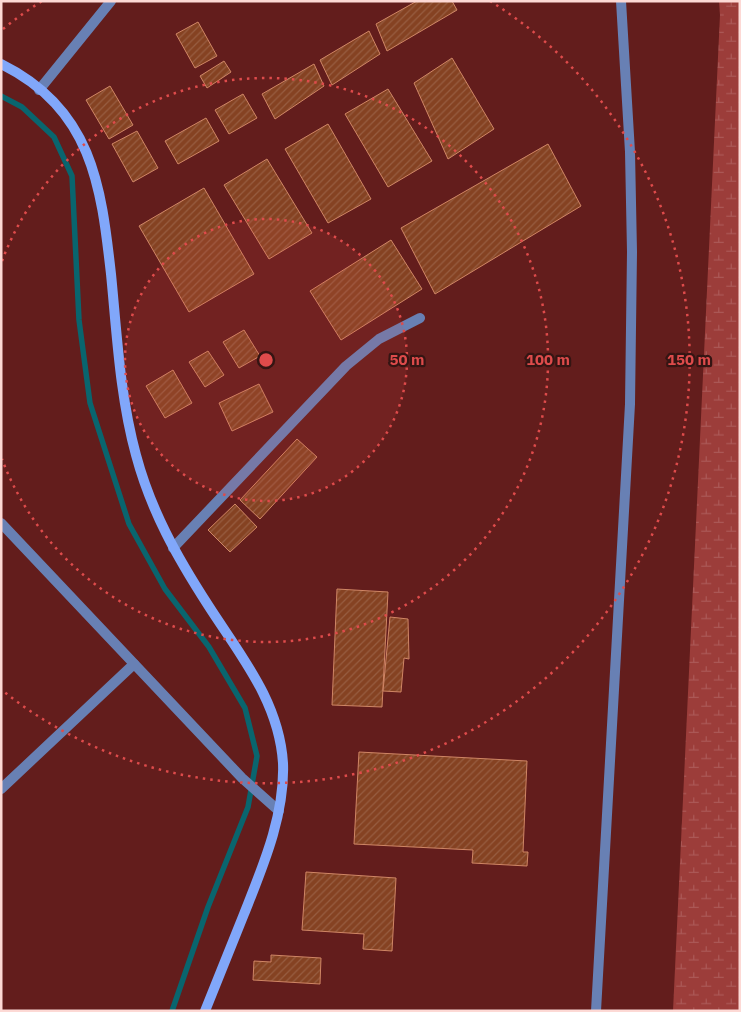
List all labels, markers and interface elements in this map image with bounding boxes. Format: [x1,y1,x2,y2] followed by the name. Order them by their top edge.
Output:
[390,350,424,369] text: 50 m
[526,350,570,369] text: 100 m
[667,350,711,369] text: 150 m
[257,351,275,369] centre of rings

